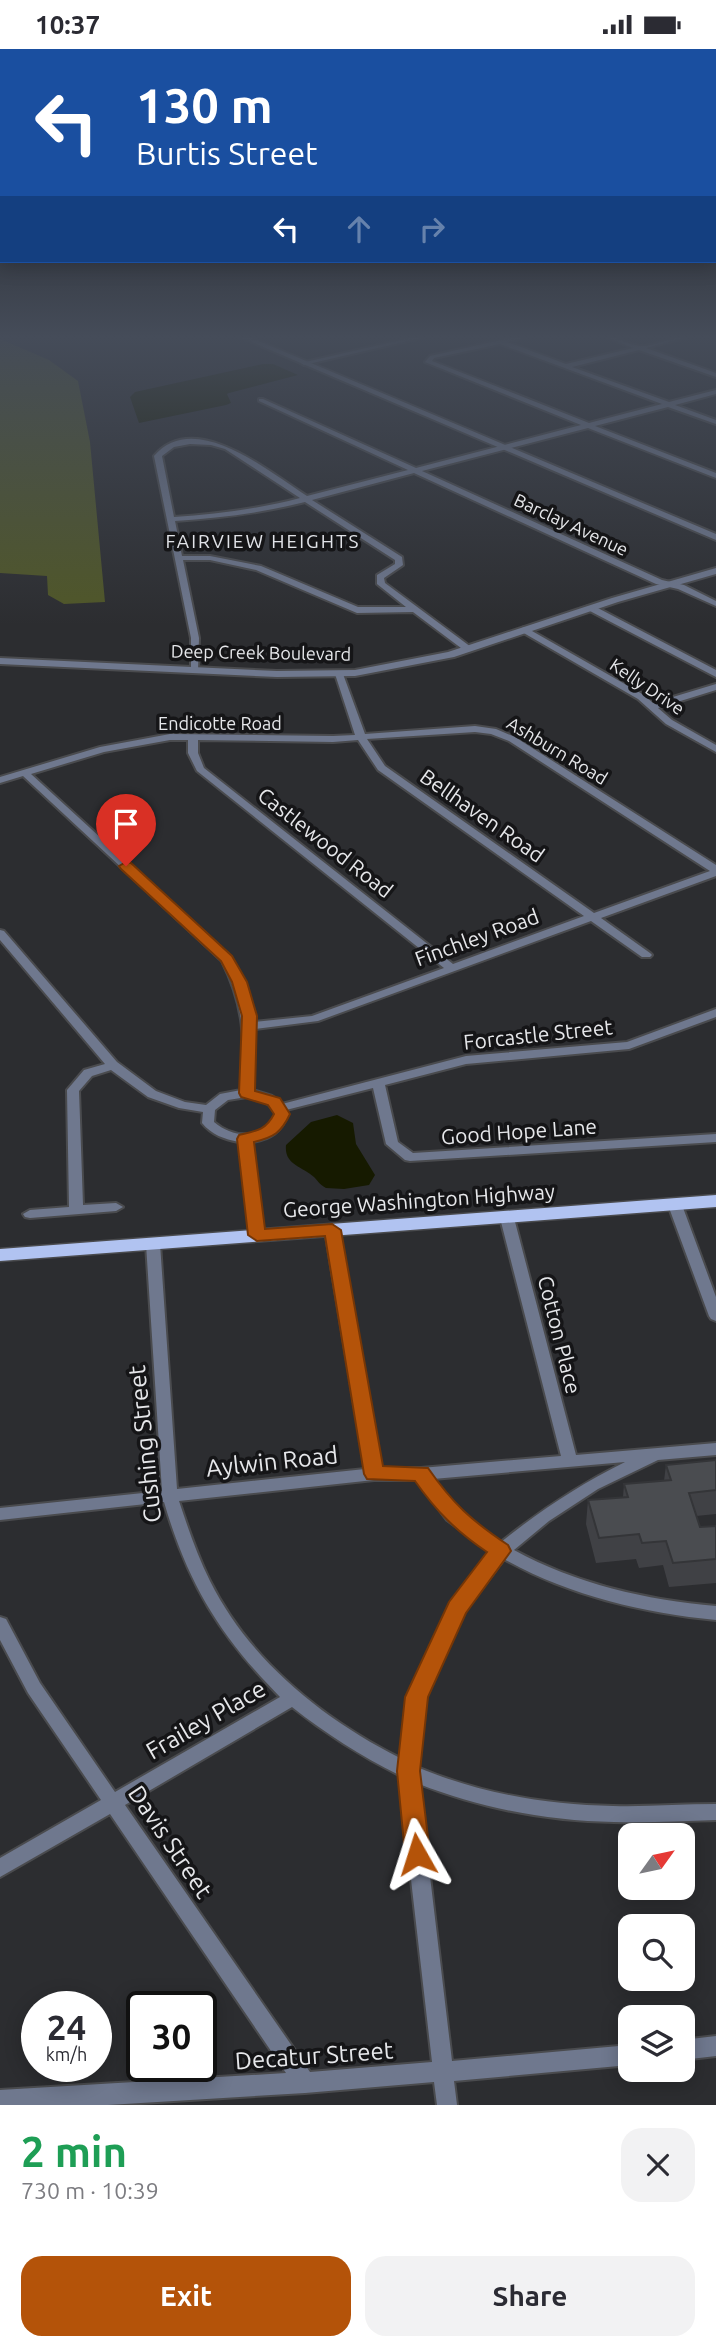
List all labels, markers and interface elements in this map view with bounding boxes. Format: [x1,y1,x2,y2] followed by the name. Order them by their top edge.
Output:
[35,10,100,39] text: 10:37
[21,77,112,168] icon: left
[136,77,273,132] text: 130 m
[136,135,318,171] text: Burtis Street
[267,210,305,248] icon: left
[340,210,378,248] icon: ahead
[413,210,451,248] icon: right
[511,489,632,559] street label: Barclay Avenue
[166,530,360,552] district label: FAIRVIEW HEIGHTS
[171,640,351,664] street label: Deep Creek Boulevard
[607,654,689,718] street label: Kelly Drive
[504,712,611,788] street label: Ashburn Road
[158,713,282,733] street label: Endicotte Road
[416,764,549,867] street label: Bellhaven Road
[253,782,398,902] street label: Castlewood Road
[96,794,156,866] pin
[107,805,145,843] icon: arrive
[411,903,542,971] street label: Finchley Road
[462,1014,614,1054] street label: Forcastle Street
[440,1114,598,1148] street label: Good Hope Lane
[282,1179,556,1221] street label: George Washington Highway
[534,1273,586,1396] street label: Cotton Place
[123,1363,166,1524] street label: Cushing Street
[205,1441,339,1482] street label: Aylwin Road
[141,1675,270,1765] street label: Frailey Place
[123,1780,218,1904] street label: Davis Street
[380,1817,454,1891] position arrow
[618,1823,695,1901] north arrow
[618,1823,695,2082] map controls
[618,1914,695,1991] button: search
[126,1991,217,2082] speed limit sign: 30
[618,2005,695,2082] button: layers
[47,2007,86,2047] text: 24
[234,2036,394,2074] street label: Decatur Street
[46,2044,87,2064] text: km/h
[21,2128,127,2175] text: 2 min
[621,2128,695,2202] button: close
[21,2178,159,2203] text: 730 m · 10:39
[21,2256,351,2336] button: Exit
[365,2256,695,2336] button: Share

